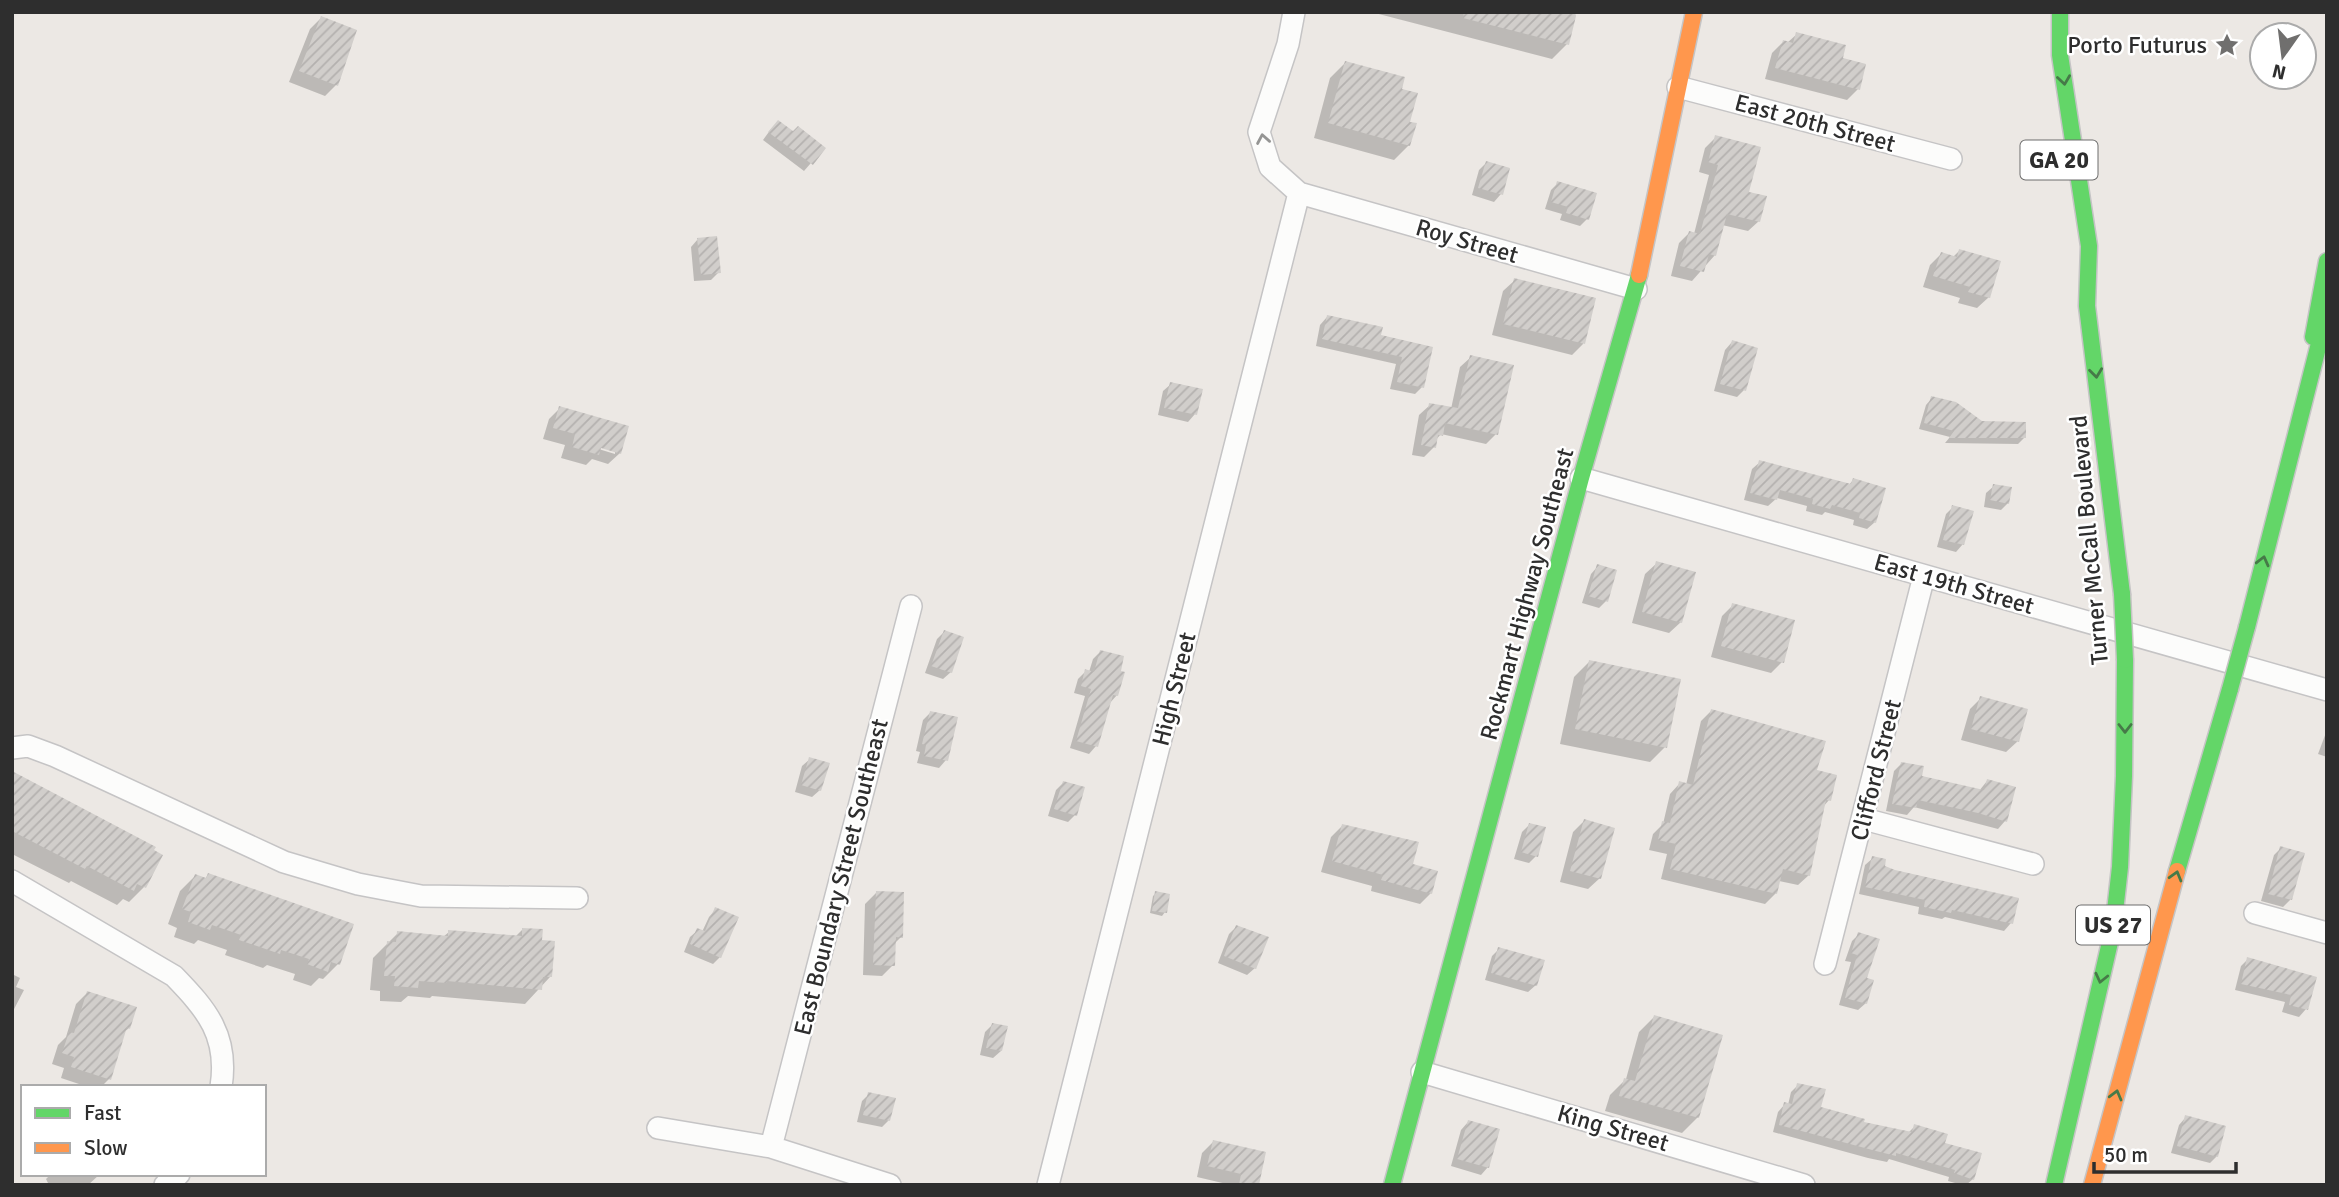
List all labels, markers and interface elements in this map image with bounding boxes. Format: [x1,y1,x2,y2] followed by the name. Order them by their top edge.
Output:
[2248,21,2318,91] north arrow
[2067,30,2207,60] place label: Porto Futurus
[2213,31,2241,59] place icon: Porto Futurus
[2270,58,2288,85] text: N
[2056,74,2071,86] one-way arrow
[1731,87,1899,159] street label: East 20th Street
[1256,133,1271,145] one-way arrow
[2021,140,2098,180] road number: GA 20
[1412,212,1522,270] street label: Roy Street
[2088,368,2103,379] one-way arrow
[2063,414,2115,666] street label: Turner McCall Boulevard
[1474,445,1580,743] street label: Rockmart Highway Southeast
[1871,547,2037,621] street label: East 19th Street
[2255,555,2269,567] one-way arrow
[1145,629,1203,749] street label: High Street
[1844,696,1908,844] street label: Clifford Street
[787,716,895,1038] street label: East Boundary Street Southeast
[2117,723,2133,734] one-way arrow
[2167,870,2182,882] one-way arrow
[2076,906,2150,944] road number: US 27
[2095,972,2109,984] one-way arrow
[21,1085,266,1176] legend
[2108,1089,2122,1101] one-way arrow
[1554,1098,1672,1158] street label: King Street
[84,1100,121,1126] text: Fast
[2094,1130,2236,1174] scale bar
[84,1135,128,1161] text: Slow
[2104,1142,2148,1168] text: 50 m

